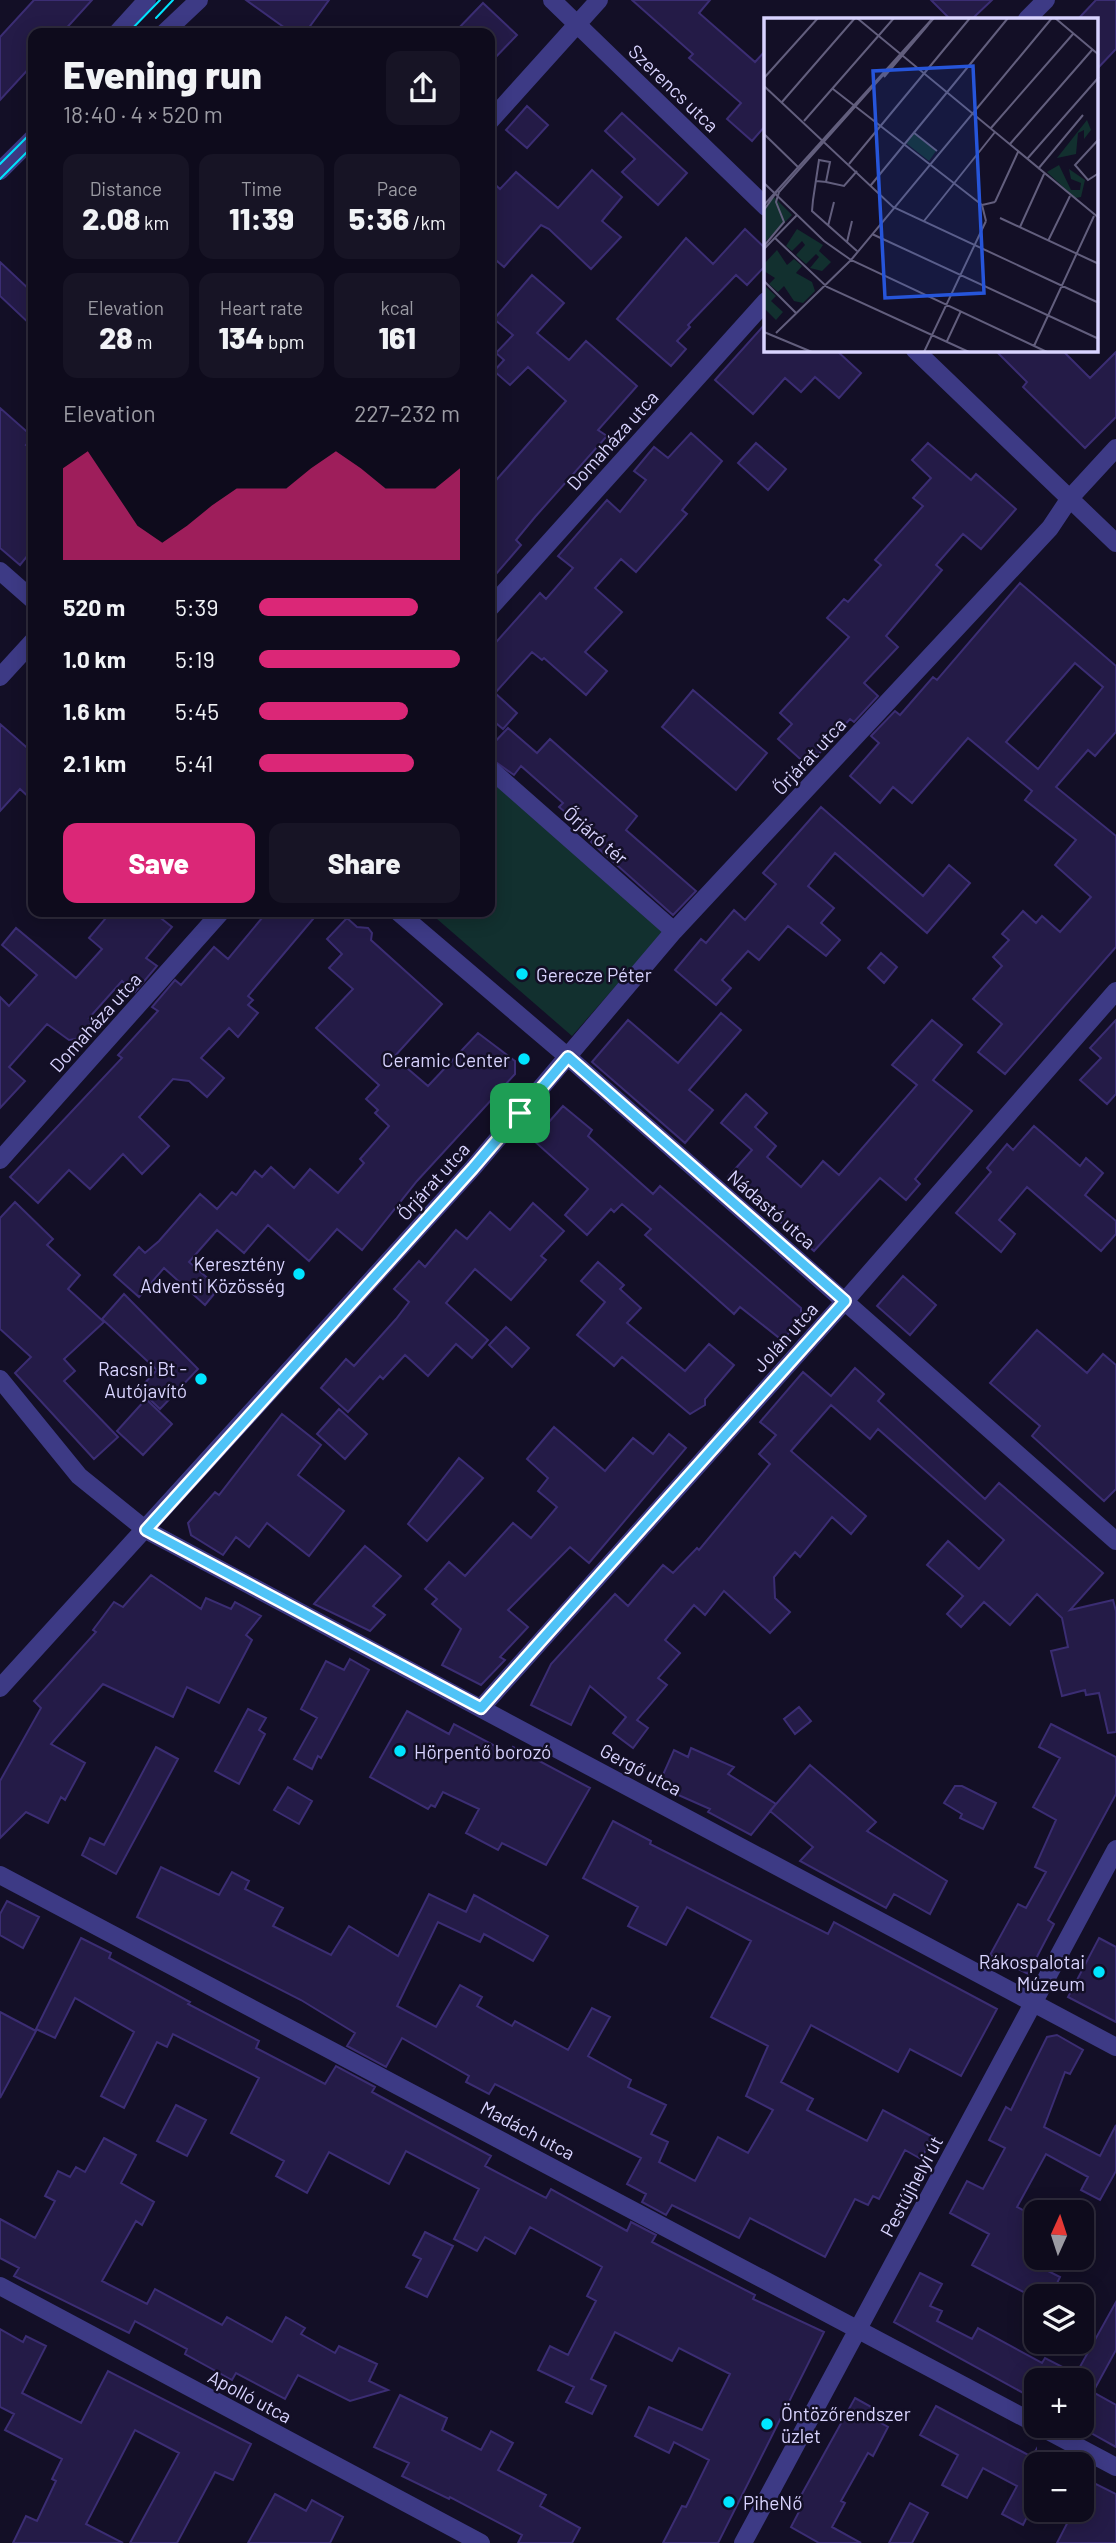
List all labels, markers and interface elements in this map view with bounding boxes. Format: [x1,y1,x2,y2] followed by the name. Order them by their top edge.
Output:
[764,18,1098,352] inset map
[624,39,724,137] street label: Szerencs utca
[63,51,262,97] text: Evening run
[386,51,460,125] button: share
[63,100,223,128] text: 18:40 · 4 × 520 m
[90,177,162,200] text: Distance
[241,177,282,200] text: Time
[377,177,418,200] text: Pace
[82,200,140,236] text: 2.08
[229,200,294,236] text: 11:39
[349,200,409,236] text: 5:36
[140,211,169,234] text: km
[409,211,446,234] text: /km
[88,296,164,319] text: Elevation
[220,296,303,319] text: Heart rate
[381,296,414,319] text: kcal
[99,319,133,355] text: 28
[218,319,264,355] text: 134
[378,319,416,355] text: 161
[133,330,152,353] text: m
[264,330,305,353] text: bpm
[561,386,663,494] street label: Domaháza utca
[63,399,156,427] text: Elevation
[354,399,460,427] text: 227–232 m
[63,593,125,621] text: 520 m
[175,593,218,621] text: 5:39
[63,645,126,673] text: 1.0 km
[175,645,215,673] text: 5:19
[63,697,126,725] text: 1.6 km
[175,697,219,725] text: 5:45
[768,713,850,799] street label: Őrjárat utca
[63,749,126,777] text: 2.1 km
[175,749,213,777] text: 5:41
[559,801,633,869] street label: Őrjáró tér
[63,823,255,903] button: Save
[269,823,460,903] button: Share
[536,963,652,986] place label: Gerecze Péter
[514,966,530,982] marker: Gerecze Péter
[44,968,146,1076] street label: Domaháza utca
[382,1048,510,1071] place label: Ceramic Center
[516,1051,532,1067] marker: Ceramic Center
[490,1083,550,1143] pin
[501,1094,539,1132] icon: arrive
[392,1137,474,1225] street label: Őrjárat utca
[723,1165,821,1253] street label: Nádastó utca
[140,1252,285,1297] place label: Keresztény Adventi Közösség
[291,1266,307,1282] marker: Keresztény Adventi Közösség
[748,1297,822,1377] street label: Jolán utca
[98,1357,187,1402] place label: Racsni Bt - Autójavító
[193,1371,209,1387] marker: Racsni Bt - Autójavító
[596,1738,686,1800] street label: Gergő utca
[414,1740,551,1763] place label: Hörpentő borozó
[392,1743,408,1759] marker: Hörpentő borozó
[979,1950,1085,1995] place label: Rákospalotai Múzeum
[1091,1964,1107,1980] marker: Rákospalotai Múzeum
[477,2096,579,2164] street label: Madách utca
[875,2132,947,2240] street label: Pestújhelyi út
[1024,2200,1094,2270] north arrow
[1024,2200,1094,2522] map controls
[1024,2284,1094,2354] button: layers
[204,2364,296,2428] street label: Apolló utca
[1024,2368,1094,2438] button: +
[781,2402,911,2447] place label: Öntözőrendszer üzlet
[759,2416,775,2432] marker: Öntözőrendszer üzlet
[1024,2452,1094,2522] button: −
[743,2491,802,2514] place label: PiheNő
[721,2494,737,2510] marker: PiheNő

